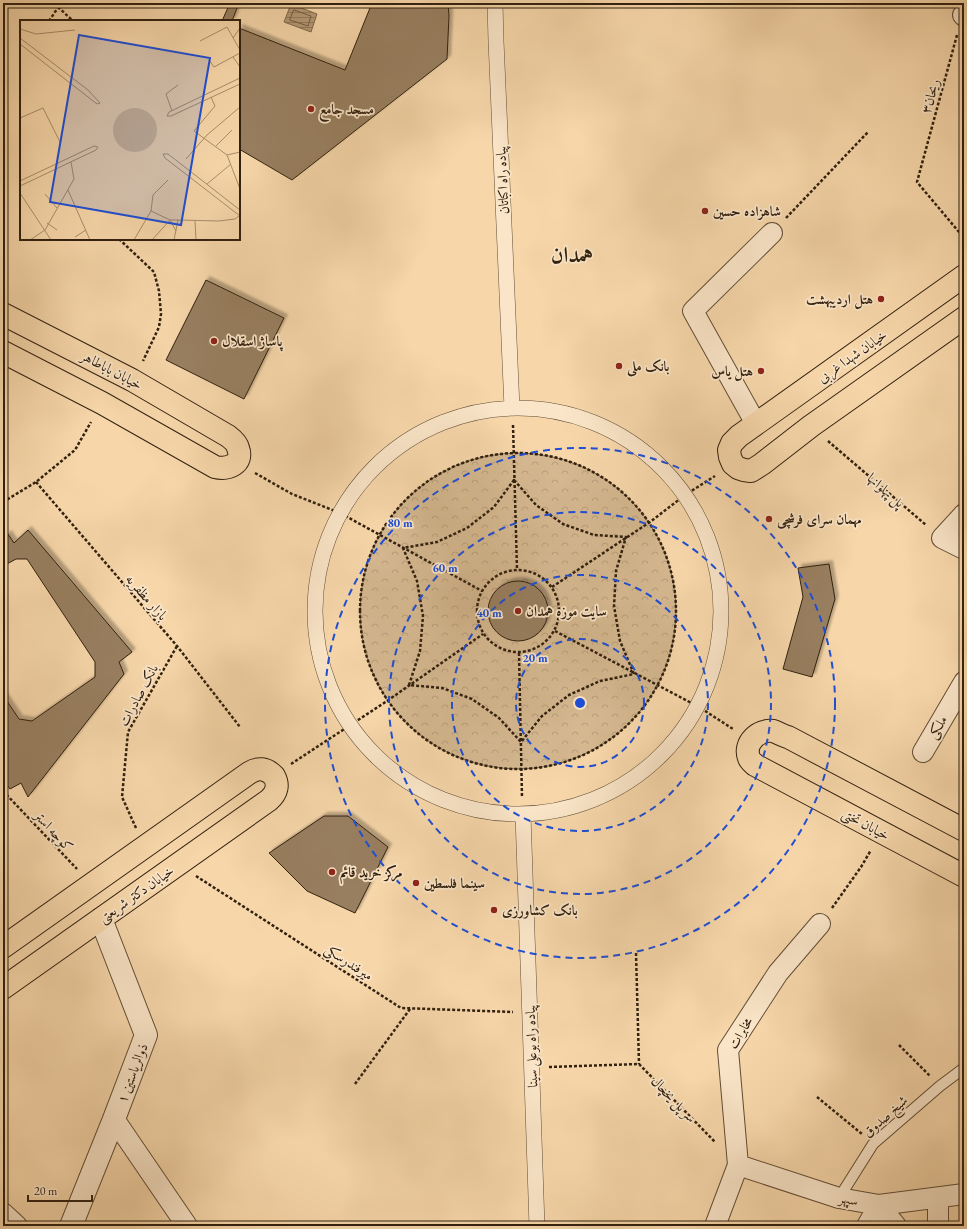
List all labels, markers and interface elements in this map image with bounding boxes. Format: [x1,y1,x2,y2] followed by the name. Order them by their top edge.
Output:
[20,20,240,240] inset map
[917,77,943,115] street label: ریحان۳
[319,100,374,122] place label: مسجد جامع
[306,104,316,114] marker: مسجد جامع
[491,145,515,215] street label: پیاده راه اکباتان
[713,202,781,221] place label: شاهزاده حسین
[700,206,710,216] marker: شاهزاده حسین
[551,240,593,269] district label: همدان
[806,290,873,309] place label: هتل اردیبهشت
[876,294,886,304] marker: هتل اردیبهشت
[814,325,891,387] street label: خیابان شهدا غربی
[222,332,284,352] place label: پاساژ اسقلال
[209,336,219,346] marker: پاساژ اسقلال
[77,346,146,394] street label: خیابان باباطاهر
[626,357,670,377] place label: بانک ملی
[614,361,624,371] marker: بانک ملی
[711,362,753,381] place label: هتل یاس
[756,366,766,376] marker: هتل یاس
[862,469,909,513] street label: پل پهلوانها
[777,510,862,529] place label: مهمان سرای فرشچی
[764,514,774,524] marker: مهمان سرای فرشچی
[387,515,413,531] text: 80 m
[432,560,458,576] text: 60 m
[122,570,172,624] street label: بازار مظفریه
[526,602,607,620] place label: سایت موزه همدان
[476,605,502,621] text: 40 m
[513,606,523,616] marker: سایت موزه همدان
[522,650,548,666] text: 20 m
[114,660,162,729] street label: بانک صادرات
[573,696,587,710] centre of rings
[923,712,952,743] street label: ملکی
[839,804,893,845] street label: خیابان تختی
[29,805,77,856] street label: کوچه استر
[95,861,178,927] street label: خیابان دکتر شریعتی
[340,863,403,885] place label: مرکز خرید قائم
[327,867,337,877] marker: مرکز خرید قائم
[424,874,485,892] place label: سینما فلسطین
[411,878,421,888] marker: سینما فلسطین
[502,901,578,919] place label: بانک کشاورزی
[489,905,499,915] marker: بانک کشاورزی
[321,940,377,985] street label: میرفندرسکی
[521,1004,543,1088] street label: پیاده راه بوعلی سینا
[723,1013,757,1052] street label: مخابرات
[112,1041,152,1105] street label: ذوالریاستین ۱
[646,1072,701,1128] street label: سر پل یخچال
[859,1091,914,1144] street label: شیخ صدوق
[28,1177,92,1203] scale bar
[34,1183,58,1199] text: 20 m
[836,1188,860,1211] street label: سپهر

